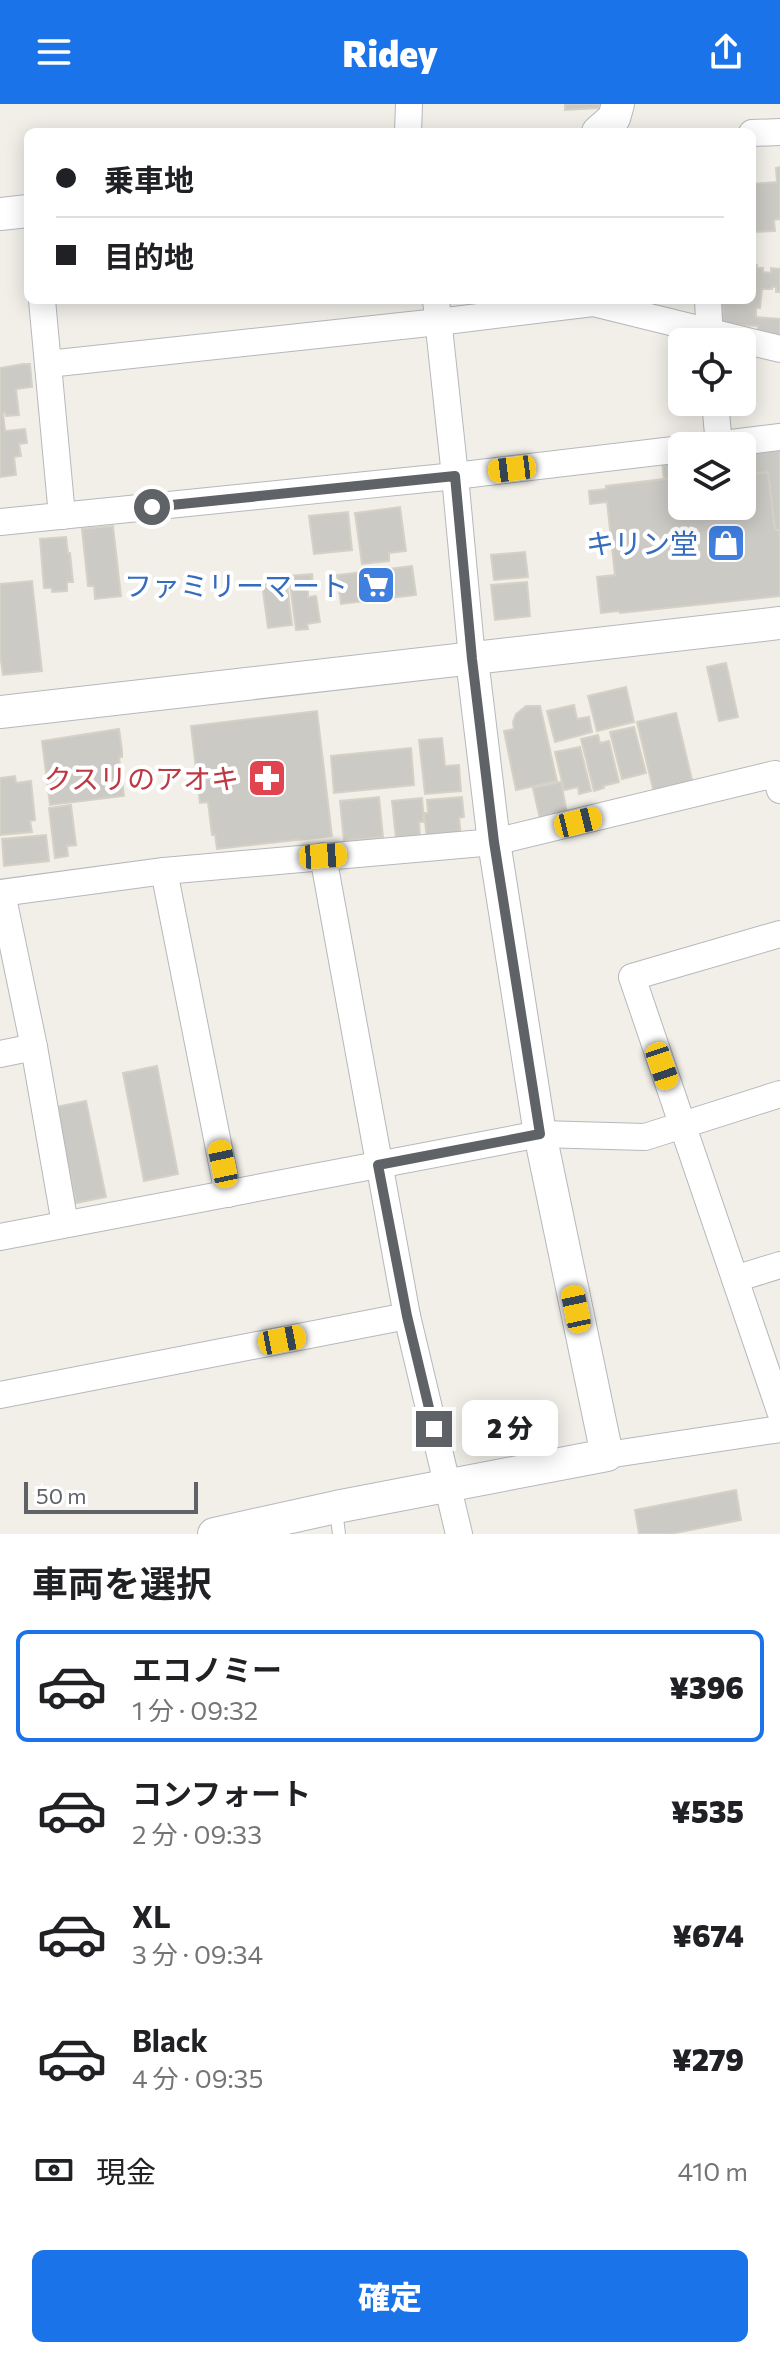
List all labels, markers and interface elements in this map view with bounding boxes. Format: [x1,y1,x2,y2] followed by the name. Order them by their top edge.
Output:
[32,30,76,74] icon: menu
[342,30,438,74] text: Ridey
[704,30,748,74] icon: share
[104,160,194,197] text: 乗車地
[104,237,194,274] text: 目的地
[668,328,756,520] map controls
[668,328,756,416] button: locate
[668,432,756,520] button: layers
[487,454,537,484] car
[134,489,170,525] route start
[705,522,747,564] shop icon: キリン堂
[586,526,698,560] place label: キリン堂
[355,564,397,606] supermarket icon: ファミリーマート
[124,568,348,602] place label: ファミリーマート
[246,757,288,799] pharmacy icon: クスリのアオキ
[44,761,239,795] place label: クスリのアオキ
[552,805,604,839] car
[298,842,348,870] car
[643,1039,681,1093] car
[206,1138,240,1190] car
[559,1283,593,1335] car
[256,1324,308,1356] car
[462,1401,558,1457] callout: 2 分
[416,1411,452,1447] route end
[487,1412,533,1443] text: 2 分
[24,1478,198,1514] scale bar
[36,1482,86,1509] text: 50 m
[32,1560,212,1604] text: 車両を選択
[36,1650,108,1722] icon: car
[132,1650,282,1687] text: エコノミー
[669,1668,744,1705] text: ¥396
[132,1694,258,1725] text: 1 分 · 09:32
[36,1774,108,1846] icon: car
[132,1774,311,1811] text: コンフォート
[671,1792,744,1829] text: ¥535
[132,1818,262,1849] text: 2 分 · 09:33
[132,1897,171,1934] text: XL
[36,1898,108,1970] icon: car
[672,1916,744,1953] text: ¥674
[132,1938,263,1969] text: 3 分 · 09:34
[132,2021,208,2058] text: Black
[36,2022,108,2094] icon: car
[672,2040,744,2077] text: ¥279
[132,2062,263,2093] text: 4 分 · 09:35
[32,2148,76,2192] icon: cash
[96,2152,156,2189] text: 現金
[677,2155,748,2186] text: 410 m
[32,2250,748,2342] button: 確定

